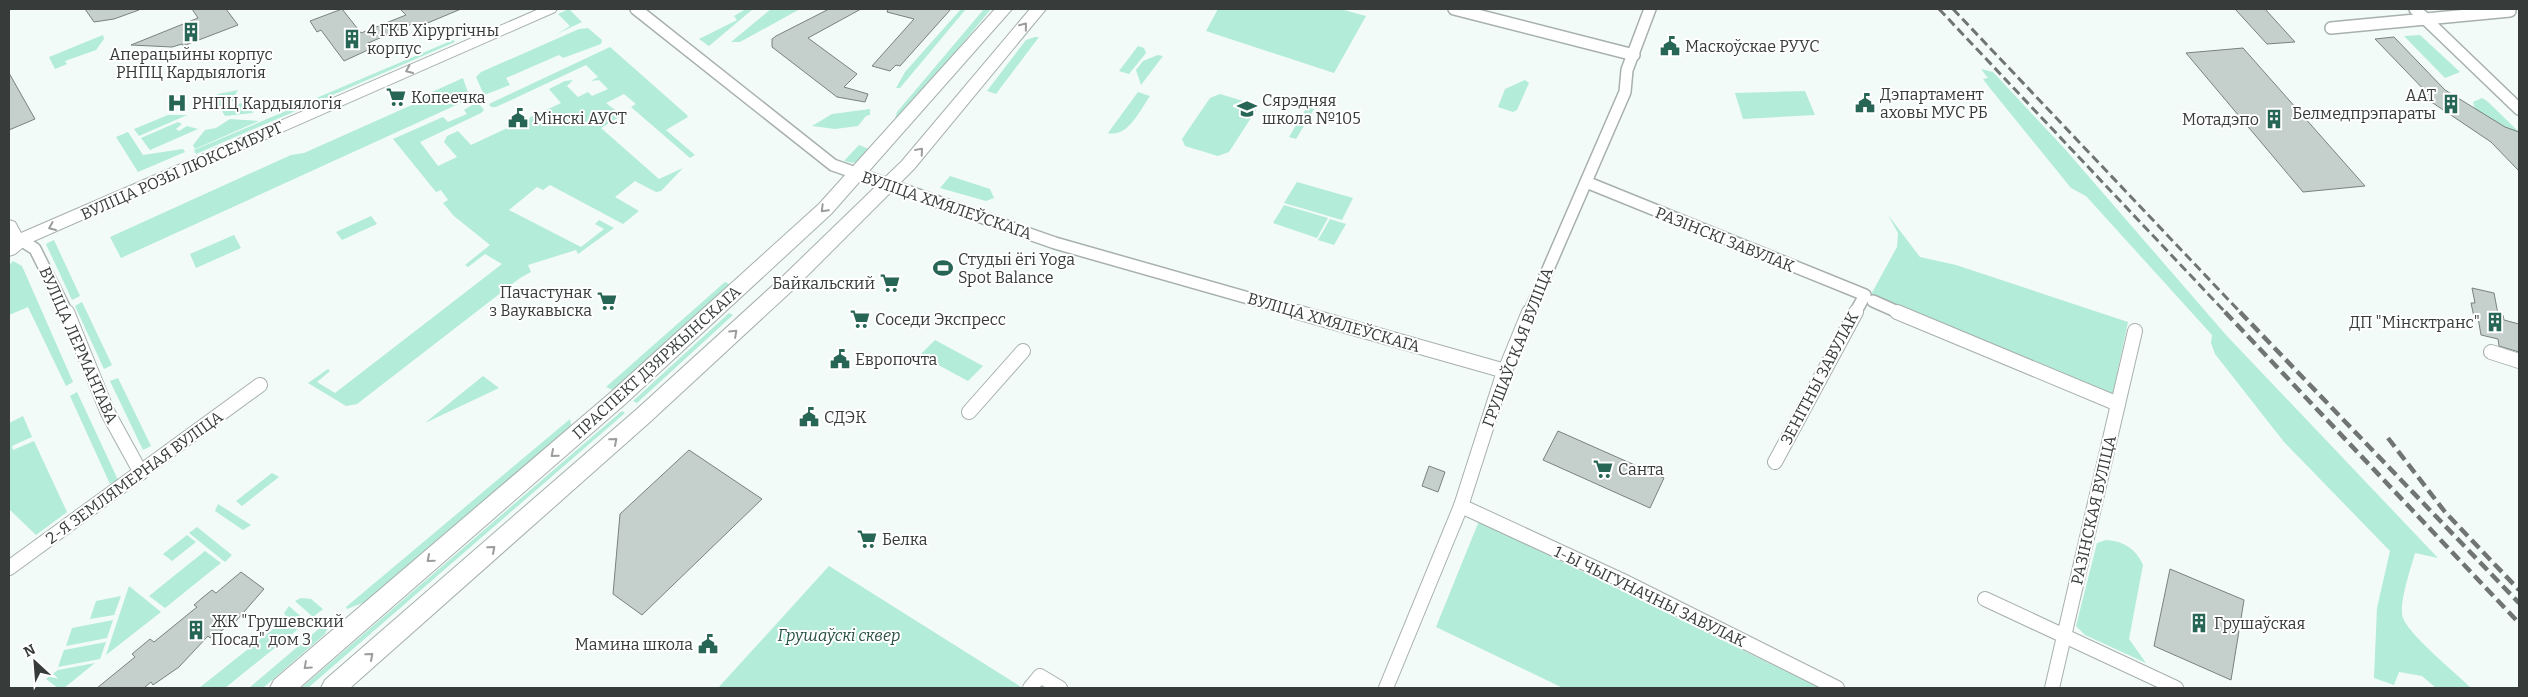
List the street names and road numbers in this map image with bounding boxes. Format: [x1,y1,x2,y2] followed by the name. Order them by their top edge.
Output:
[78,117,286,224] street label: ВУЛІЦА РОЗЫ ЛЮКСЕМБУРГ
[859,166,1035,244] street label: ВУЛІЦА ХМЯЛЕЎСКАГА
[1652,203,1798,276] street label: РАЗІНСКІ ЗАВУЛАК
[35,264,122,427] street label: ВУЛІЦА ЛЕРМАНТАВА
[1477,264,1557,430] street label: ГРУШАЎСКАЯ ВУЛІЦА
[568,281,745,443] street label: ПРАСПЕКТ ДЗЯРЖЫНСКАГА
[1245,288,1423,356] street label: ВУЛІЦА ХМЯЛЕЎСКАГА
[1776,308,1863,448] street label: ЗЕНІТНЫ ЗАВУЛАК
[42,407,227,548] street label: 2-Я ЗЕМЛЯМЕРНАЯ ВУЛІЦА
[2067,433,2120,587] street label: РАЗІНСКАЯ ВУЛІЦА
[1551,542,1749,651] street label: 1-Ы ЧЫГУНАЧНЫ ЗАВУЛАК

